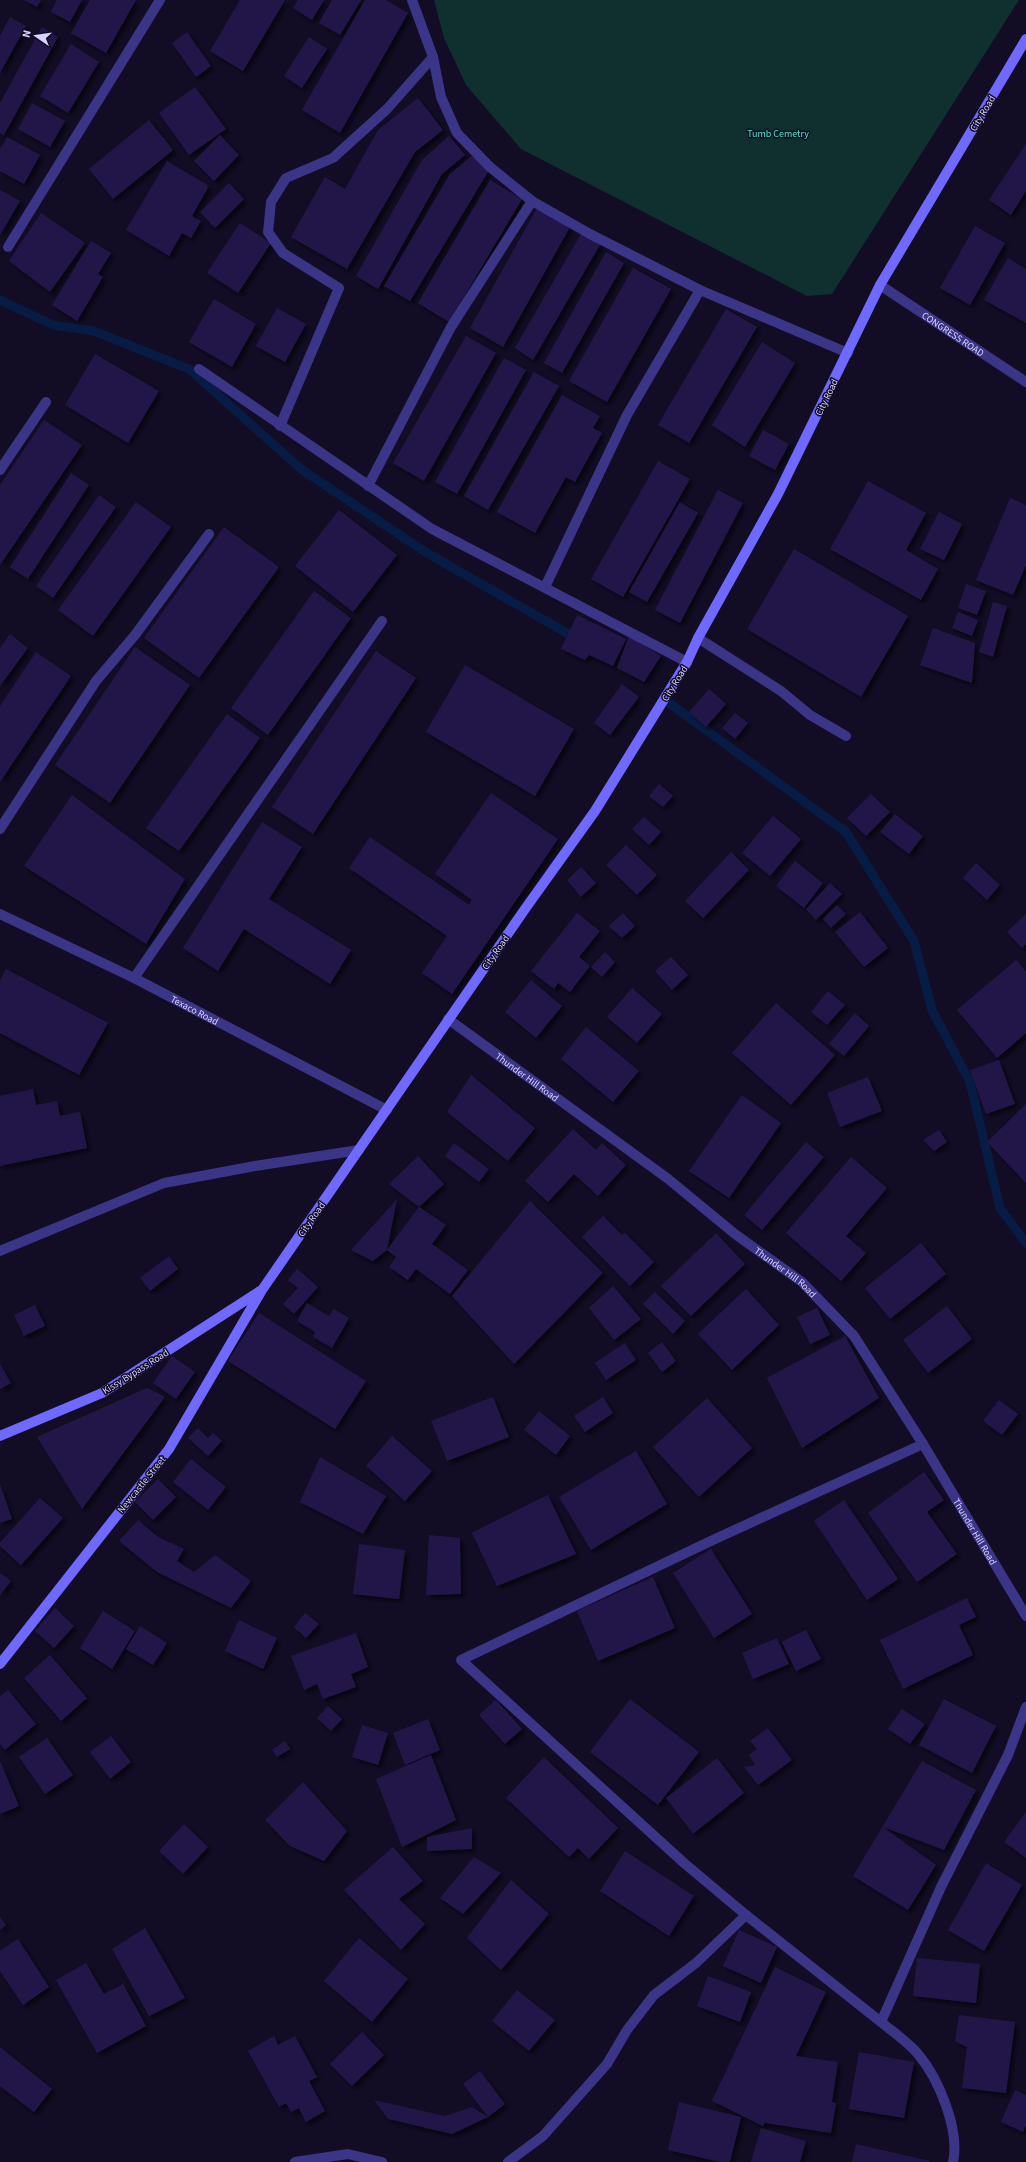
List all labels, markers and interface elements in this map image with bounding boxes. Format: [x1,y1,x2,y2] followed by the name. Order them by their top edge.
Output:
[16,16,56,56] north arrow
[19,29,35,39] text: N
[967,93,999,134] street label: City Road
[747,127,809,141] park label: Tumb Cemetry
[919,309,987,360] street label: CONGRESS ROAD
[812,377,842,418] street label: City Road
[658,663,691,704] street label: City Road
[479,932,513,973] street label: City Road
[168,992,221,1029] street label: Texaco Road
[492,1050,561,1105] street label: Thunder Hill Road
[295,1199,329,1240] street label: City Road
[751,1244,819,1301] street label: Thunder Hill Road
[100,1346,171,1398] street label: Kissy Bypass Road
[114,1453,170,1516] street label: Newcastle Street
[949,1496,1000,1568] street label: Thunder Hill Road

